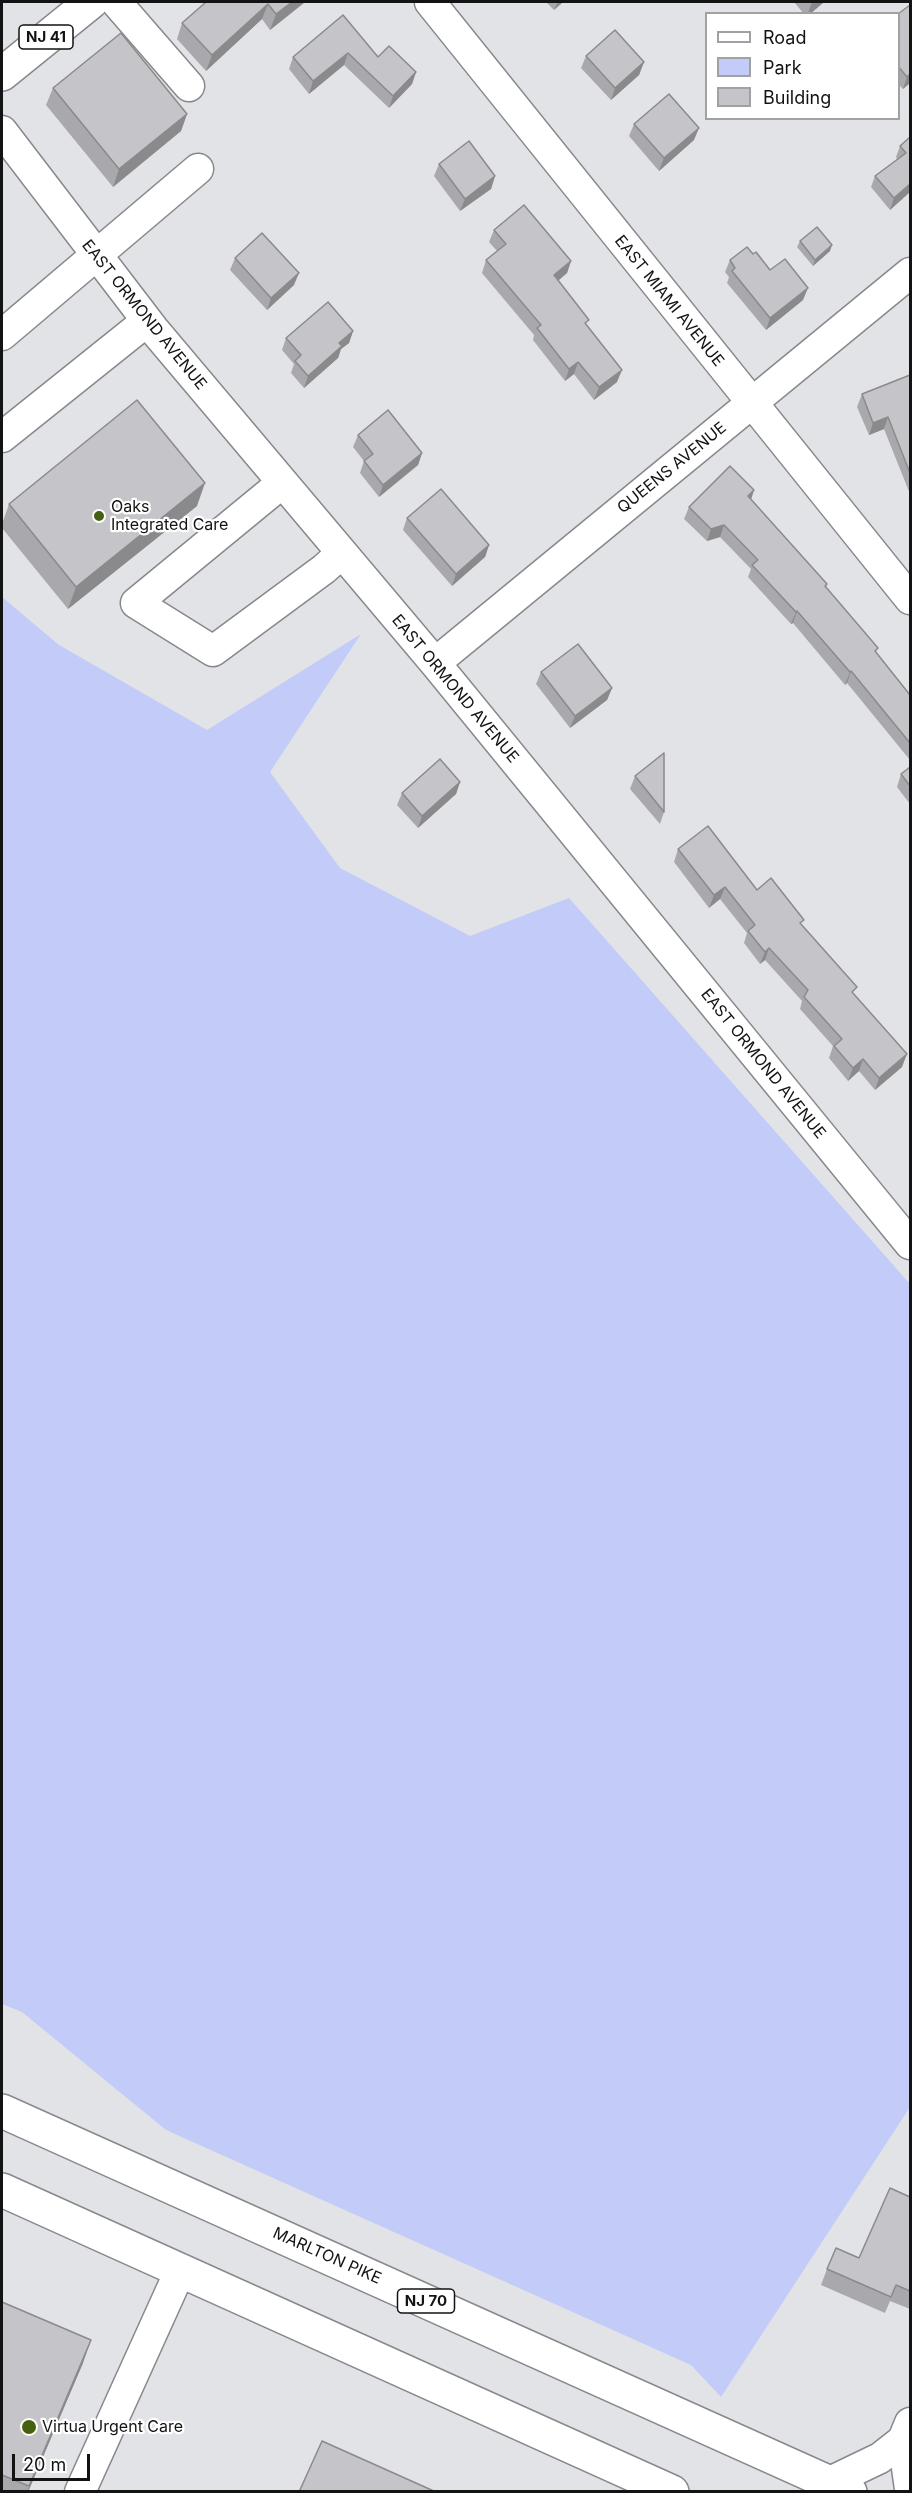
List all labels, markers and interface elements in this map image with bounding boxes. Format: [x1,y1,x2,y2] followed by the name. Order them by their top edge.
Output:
[705,12,900,120] legend
[19,25,73,49] road number: NJ 41
[763,27,806,48] text: Road
[763,57,802,78] text: Park
[763,87,831,108] text: Building
[610,232,728,370] street label: EAST MIAMI AVENUE
[78,236,210,394] street label: EAST ORMOND AVENUE
[614,418,730,518] street label: QUEENS AVENUE
[111,497,228,535] place label: Oaks Integrated Care
[92,509,106,523] marker: Oaks Integrated Care
[387,611,523,767] street label: EAST ORMOND AVENUE
[697,985,829,1143] street label: EAST ORMOND AVENUE
[270,2223,384,2289] street label: MARLTON PIKE
[398,2289,454,2313] road number: NJ 70
[42,2417,183,2437] place label: Virtua Urgent Care
[20,2418,38,2436] marker: Virtua Urgent Care
[15,2442,93,2480] scale bar
[23,2454,66,2475] text: 20 m

